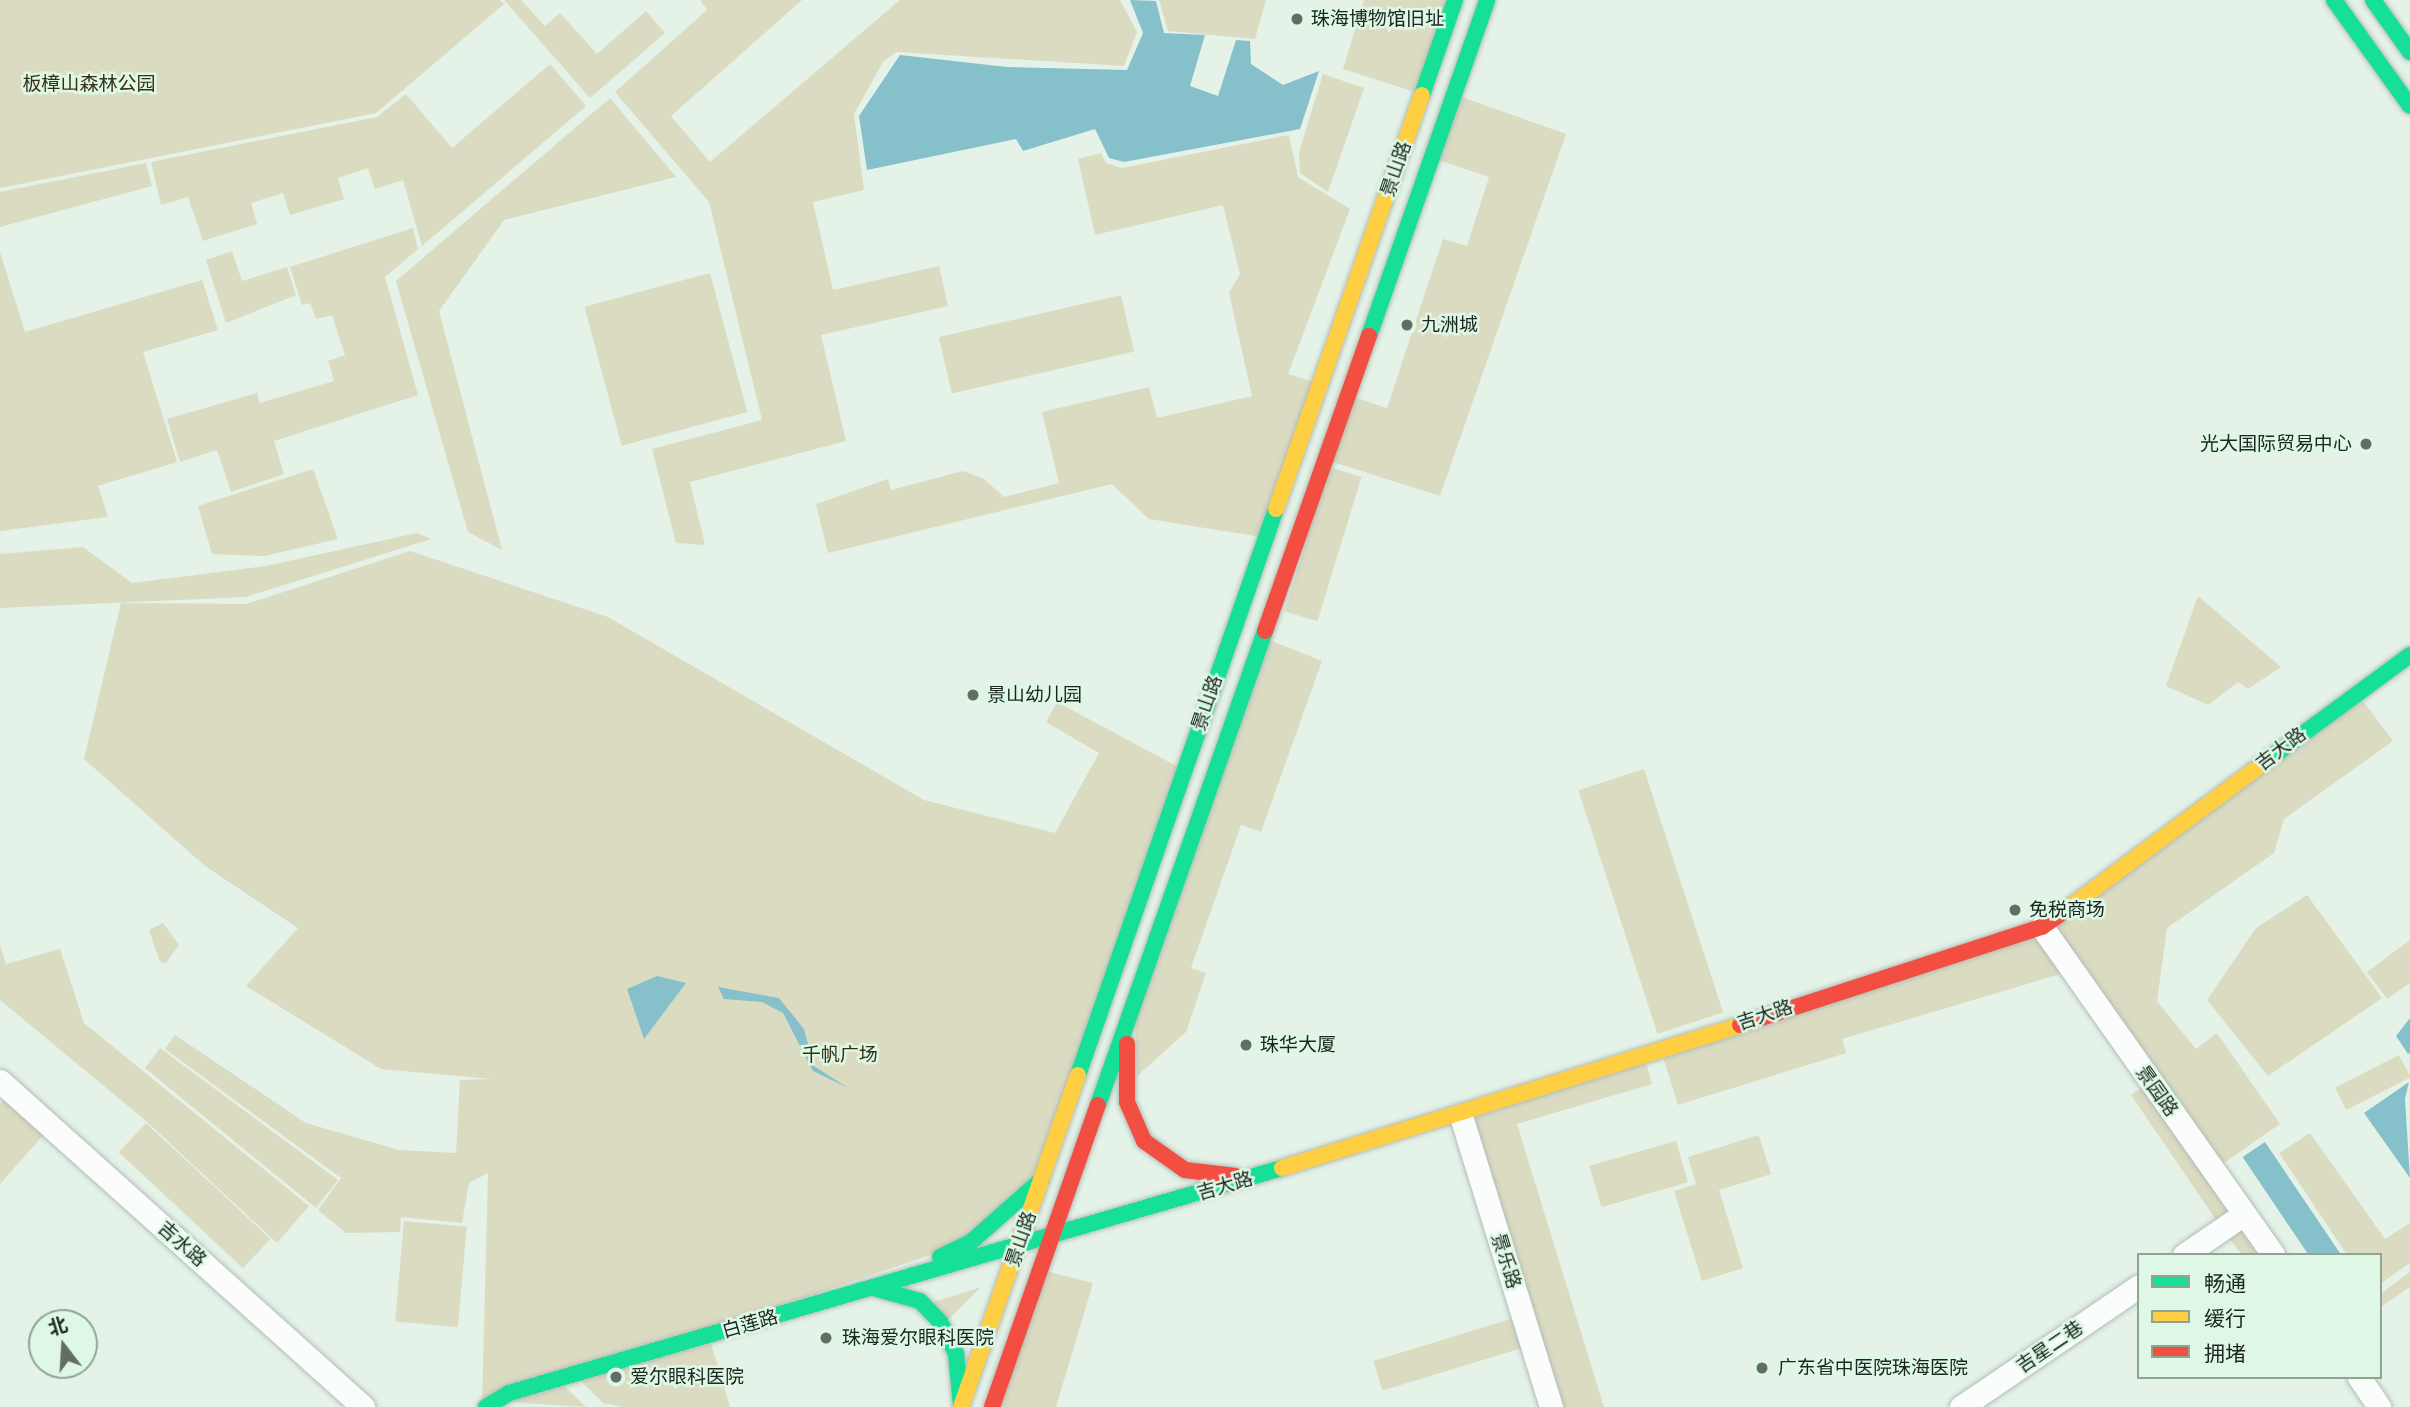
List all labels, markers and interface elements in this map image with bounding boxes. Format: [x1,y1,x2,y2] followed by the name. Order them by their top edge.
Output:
[1311,8,1444,30] place label: 珠海博物馆旧址
[1289,11,1305,27] marker: 珠海博物馆旧址
[23,73,155,95] park label: 板樟山森林公园
[1376,138,1416,200] street label: 景山路
[1421,314,1478,336] place label: 九洲城
[1399,317,1415,333] marker: 九洲城
[2200,433,2352,455] place label: 光大国际贸易中心
[2358,436,2374,452] marker: 光大国际贸易中心
[1187,672,1227,734] street label: 景山路
[987,684,1082,706] place label: 景山幼儿园
[965,687,981,703] marker: 景山幼儿园
[2251,723,2311,775] street label: 吉大路
[2029,899,2105,921] place label: 免税商场
[2007,902,2023,918] marker: 免税商场
[1734,995,1796,1035] street label: 吉大路
[1260,1034,1336,1056] place label: 珠华大厦
[1238,1037,1254,1053] marker: 珠华大厦
[802,1044,878,1066] park label: 千帆广场
[2131,1061,2183,1121] street label: 景园路
[1194,1167,1256,1205] street label: 吉大路
[1001,1208,1041,1270] street label: 景山路
[153,1216,211,1272] street label: 吉水路
[1487,1230,1525,1292] street label: 景乐路
[2137,1253,2382,1379] legend
[2204,1271,2246,1295] text: 畅通
[719,1305,781,1343] street label: 白莲路
[2204,1306,2246,1330] text: 缓行
[28,1309,98,1379] north arrow
[45,1313,70,1339] text: 北
[2012,1316,2088,1378] street label: 吉星二巷
[842,1327,994,1349] place label: 珠海爱尔眼科医院
[816,1328,836,1348] marker: 珠海爱尔眼科医院
[2204,1341,2246,1365] text: 拥堵
[1778,1357,1968,1379] place label: 广东省中医院珠海医院
[1752,1358,1772,1378] marker: 广东省中医院珠海医院
[630,1366,744,1388] place label: 爱尔眼科医院
[608,1369,624,1385] marker: 爱尔眼科医院

